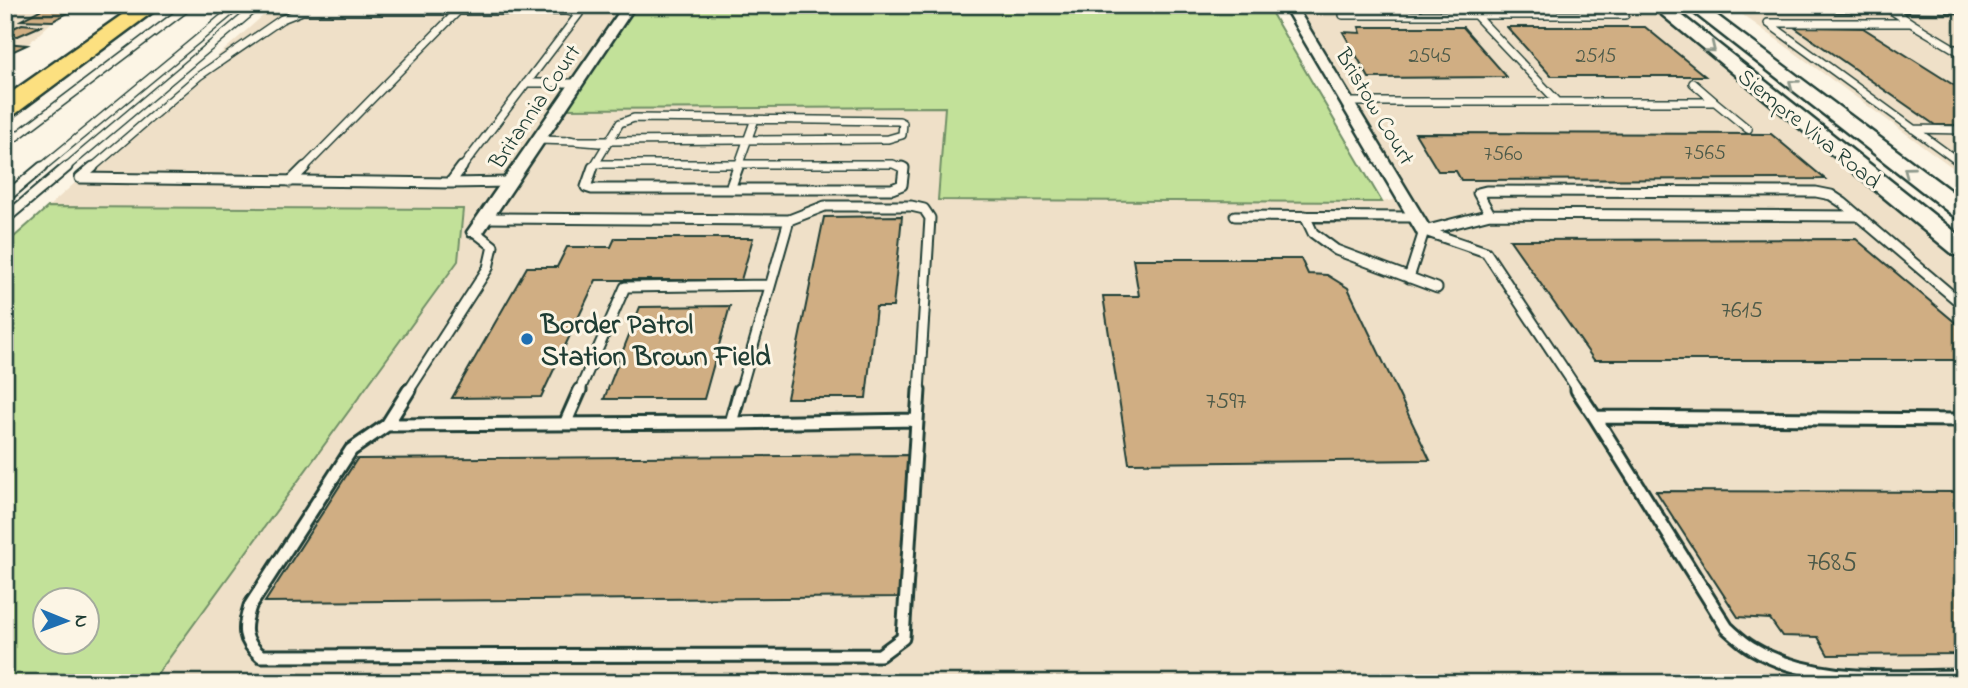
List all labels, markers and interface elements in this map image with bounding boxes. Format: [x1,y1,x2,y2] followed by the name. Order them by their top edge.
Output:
[481,38,590,177] street label: Britannia Court
[1703,40,1716,52] one-way arrow
[1325,42,1422,172] street label: Bristow Court
[1408,42,1452,72] house number: 2545
[1575,42,1617,72] house number: 2515
[1730,62,1887,198] street label: Siempre Viva Road
[1789,79,1801,92] one-way arrow
[1684,139,1726,169] house number: 7565
[1484,140,1522,170] house number: 7560
[1903,167,1916,179] one-way arrow
[1721,294,1763,329] house number: 7615
[539,306,771,379] place label: Border Patrol Station Brown Field
[519,331,535,347] marker: Border Patrol Station Brown Field
[1206,385,1246,420] house number: 7597
[1807,543,1857,584] house number: 7685
[32,586,102,656] north arrow
[67,615,94,628] text: N

